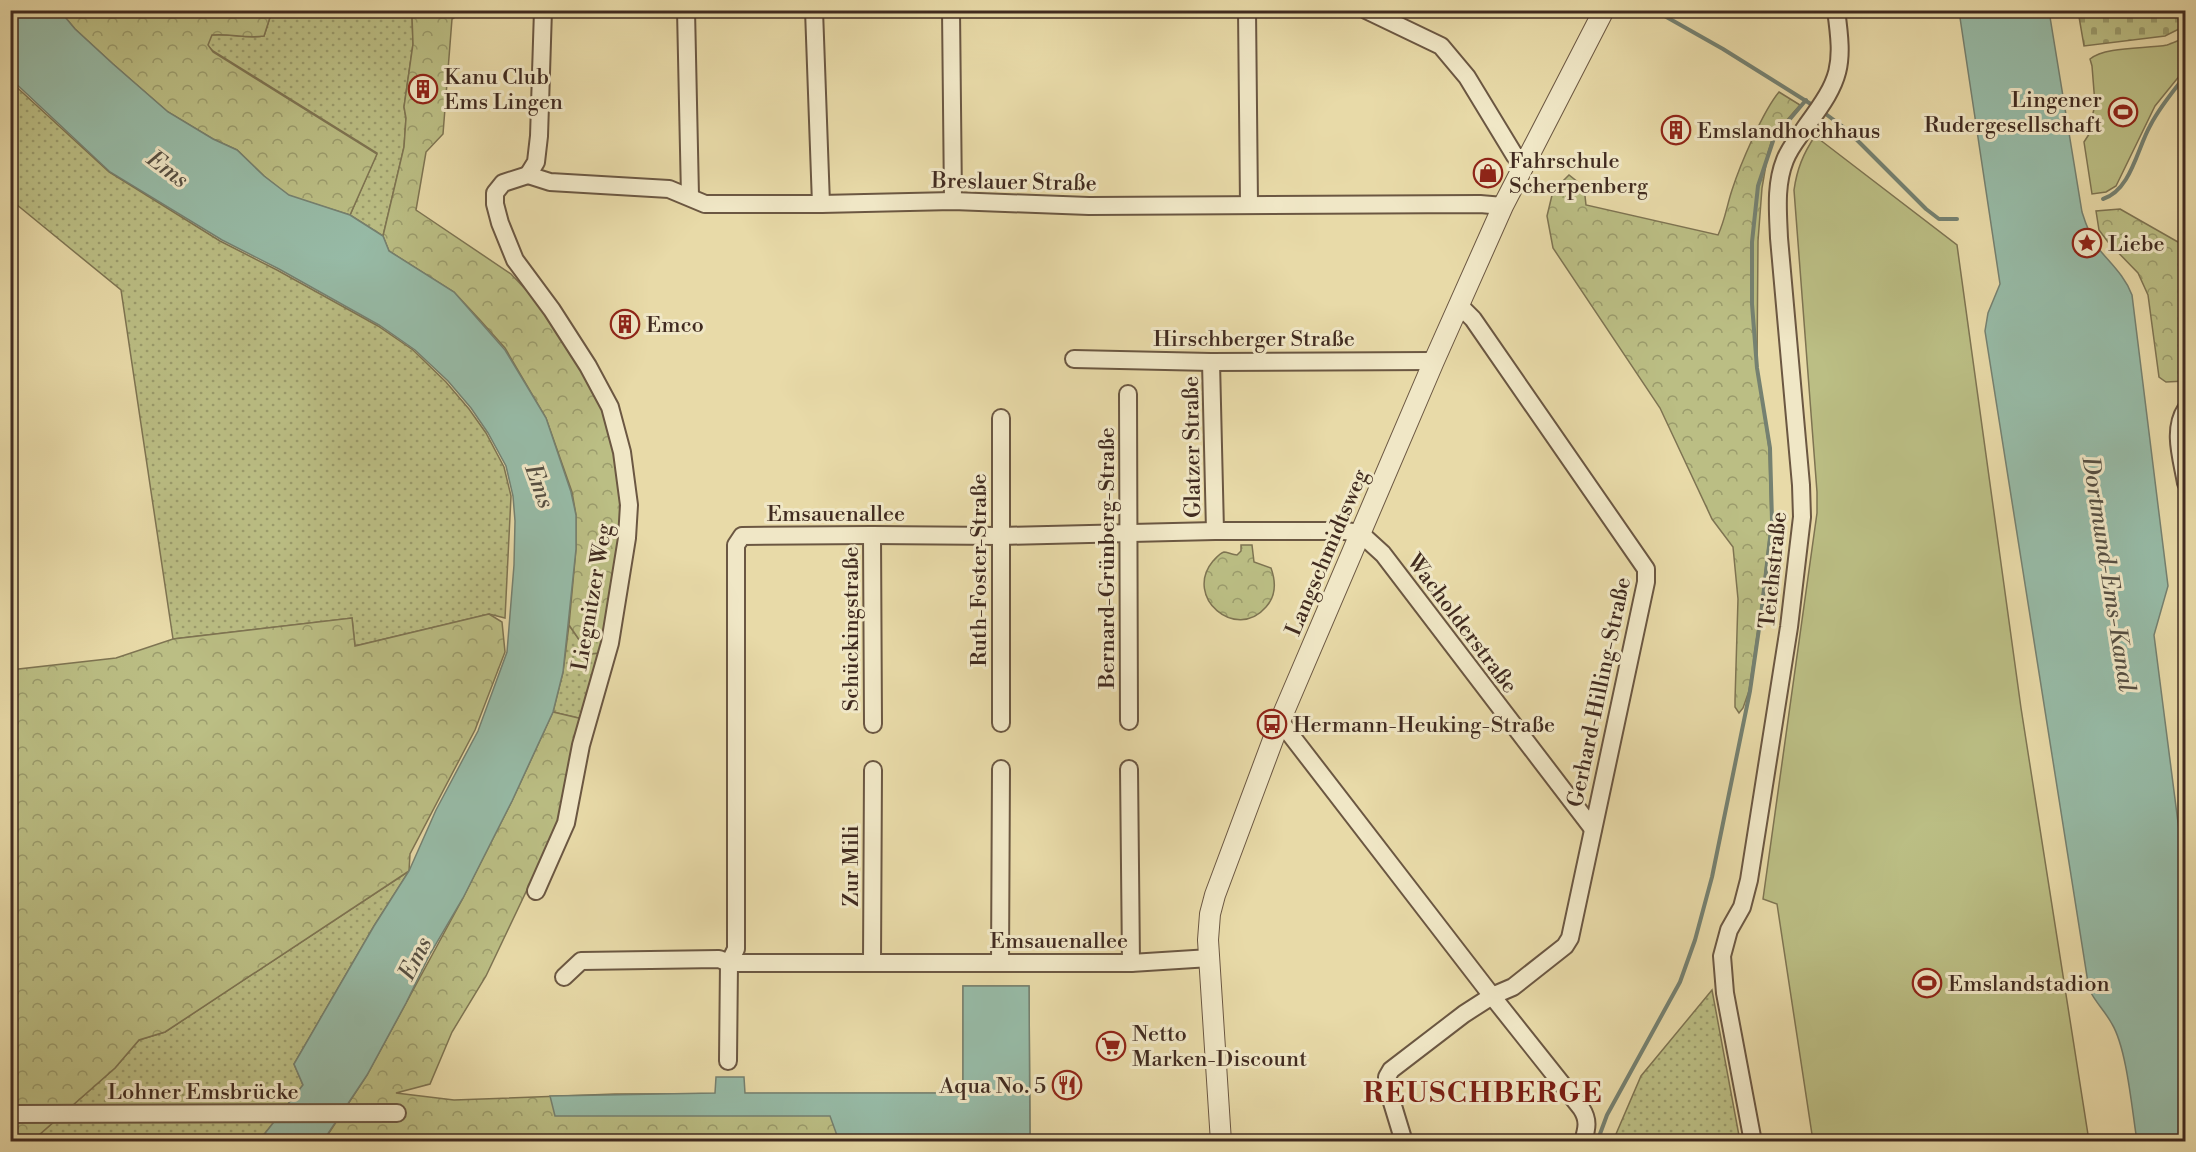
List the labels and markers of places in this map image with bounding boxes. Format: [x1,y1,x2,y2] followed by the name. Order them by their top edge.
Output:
[444,64,563,116] place label: Kanu Club Ems Lingen
[407,73,439,105] building icon: Kanu Club Ems Lingen
[1924,87,2102,139] place label: Lingener Rudergesellschaft
[2107,96,2139,128] sports icon: Lingener Rudergesellschaft
[1660,114,1692,146] building icon: Emslandhochhaus
[1697,118,1880,145] place label: Emslandhochhaus
[1509,148,1649,200] place label: Fahrschule Scherpenberg
[1472,157,1504,189] shop icon: Fahrschule Scherpenberg
[2071,227,2103,259] place icon: Liebe
[2108,231,2165,258] place label: Liebe
[609,308,641,340] building icon: Emco
[646,312,704,339] place label: Emco
[1256,708,1288,740] bus stop icon: Hermann-Heuking-Straße
[1293,712,1555,739] place label: Hermann-Heuking-Straße
[1911,967,1943,999] sports icon: Emslandstadion
[1948,971,2110,998] place label: Emslandstadion
[1132,1021,1307,1073] place label: Netto Marken-Discount
[1095,1030,1127,1062] supermarket icon: Netto Marken-Discount
[1051,1069,1083,1101] restaurant icon: Aqua No. 5
[938,1073,1046,1100] place label: Aqua No. 5

